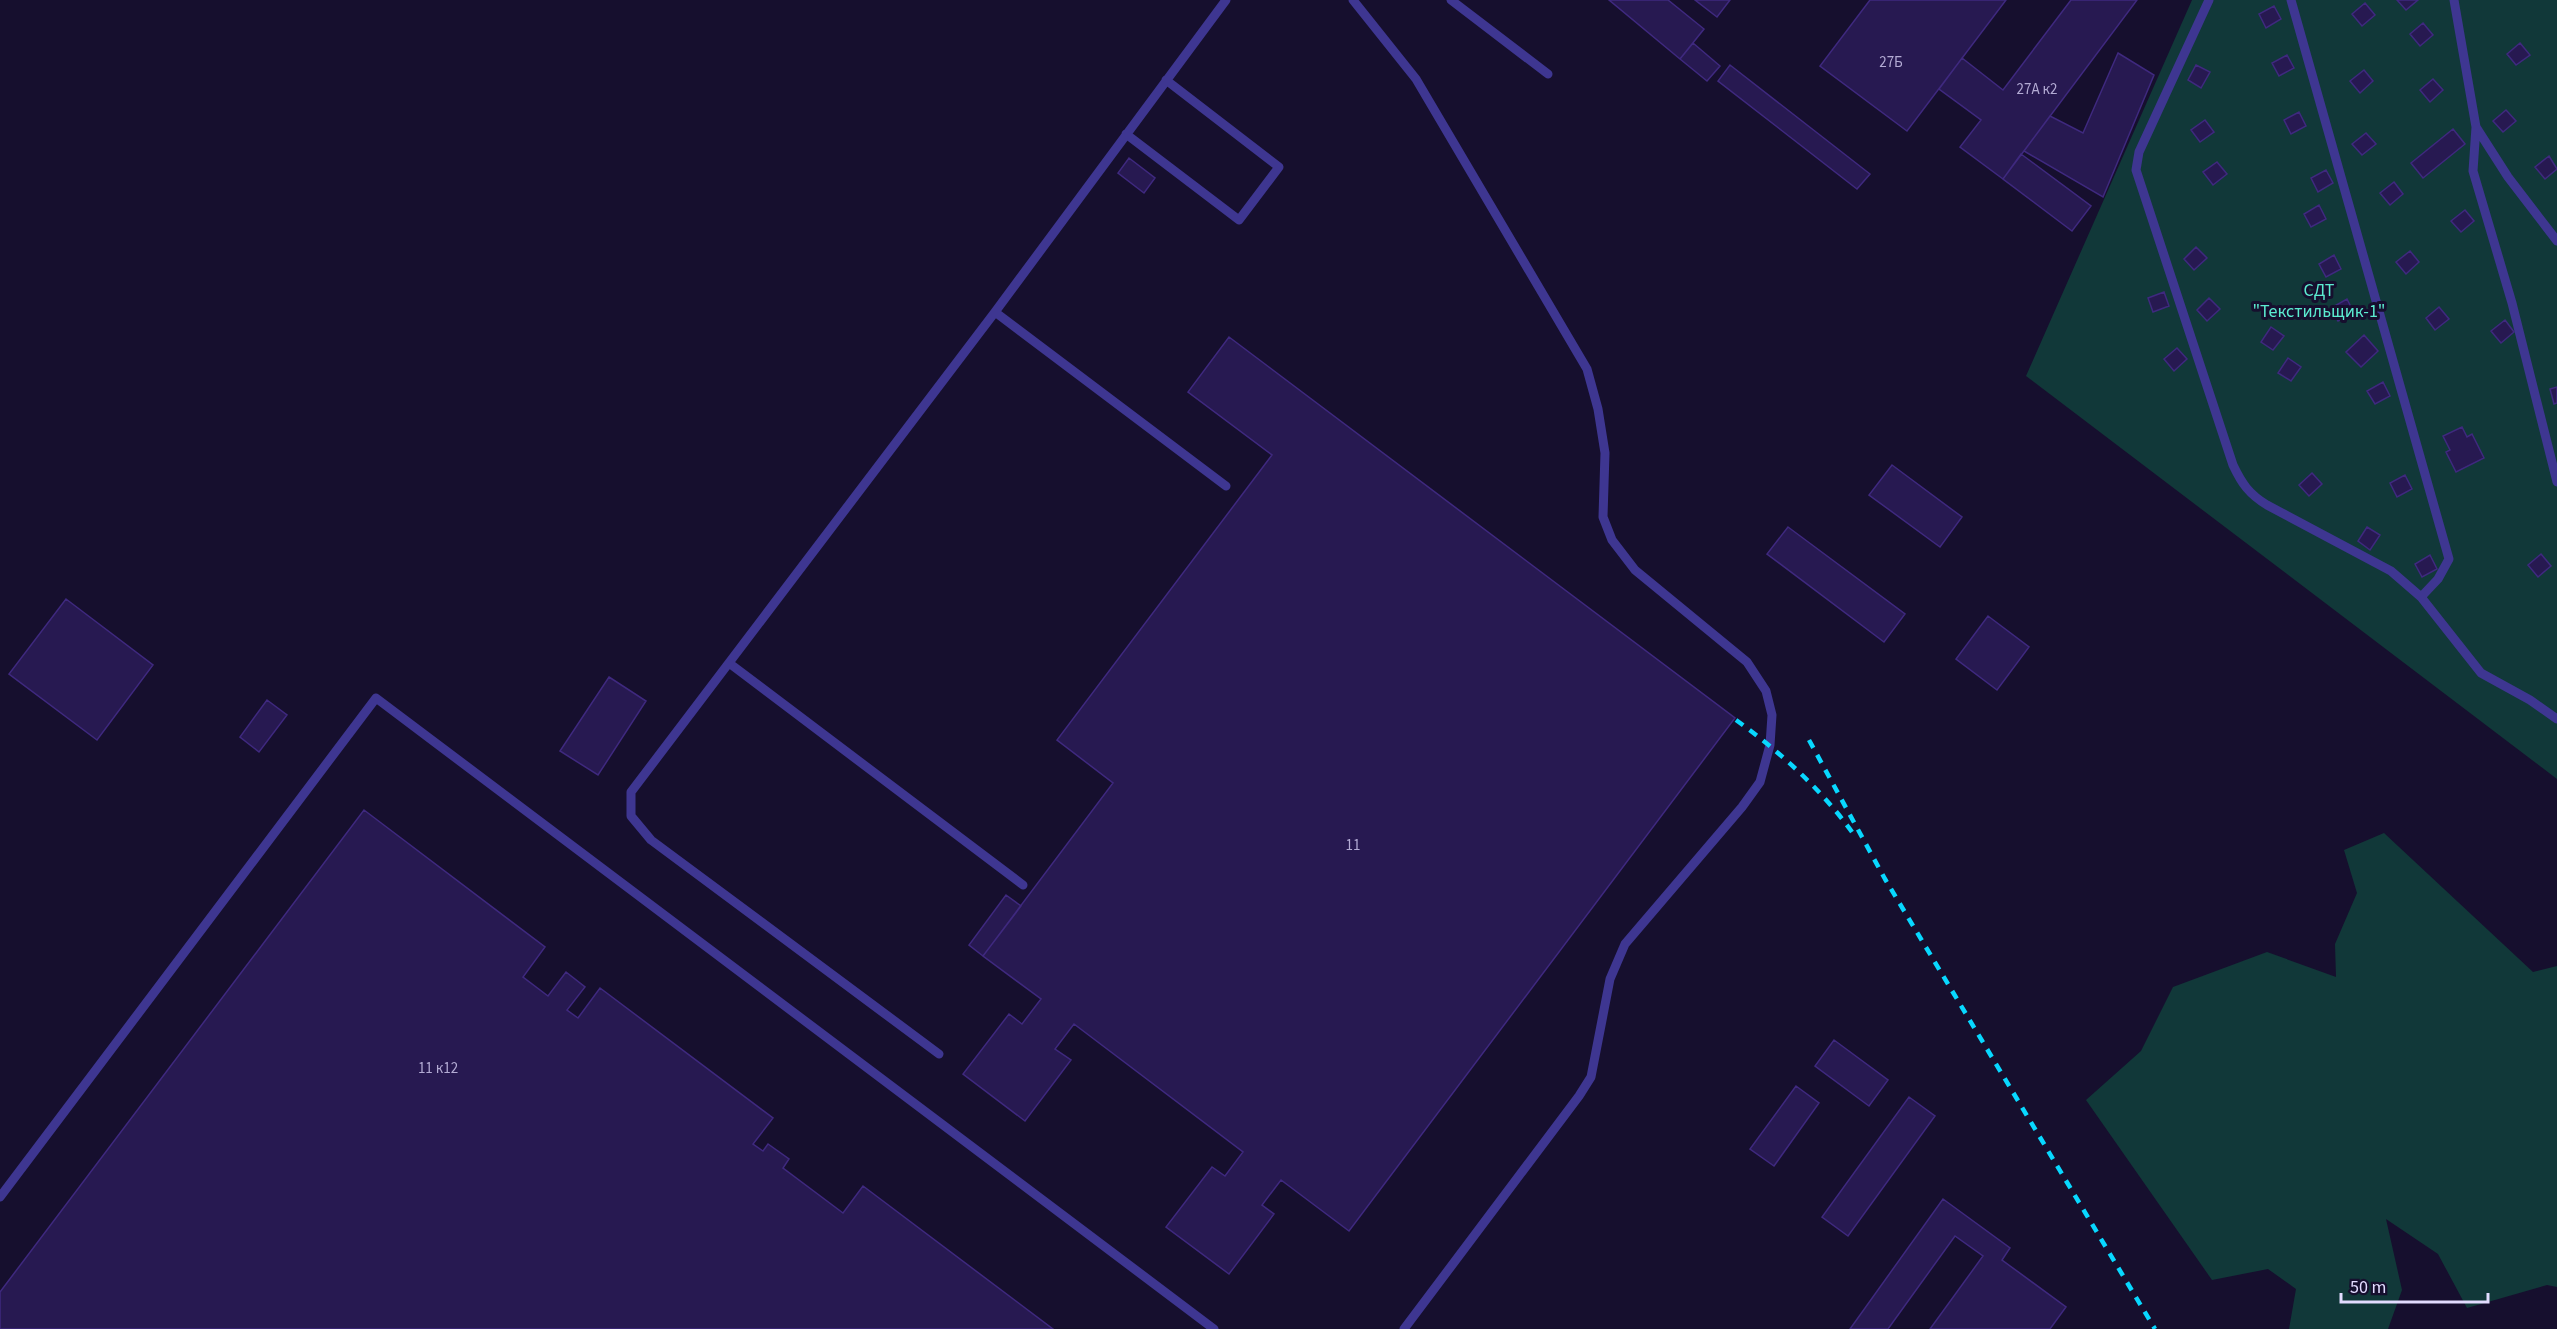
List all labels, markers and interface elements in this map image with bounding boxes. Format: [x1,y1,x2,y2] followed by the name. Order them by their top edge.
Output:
[1879,52,1903,73] house number: 27Б
[2017,79,2057,100] house number: 27А к2
[2252,278,2386,324] park label: СДТ "Текстильщик-1"
[1346,835,1360,856] house number: 11
[418,1058,458,1079] house number: 11 к12
[2341,1266,2488,1304] scale bar
[2350,1275,2386,1300] text: 50 m

